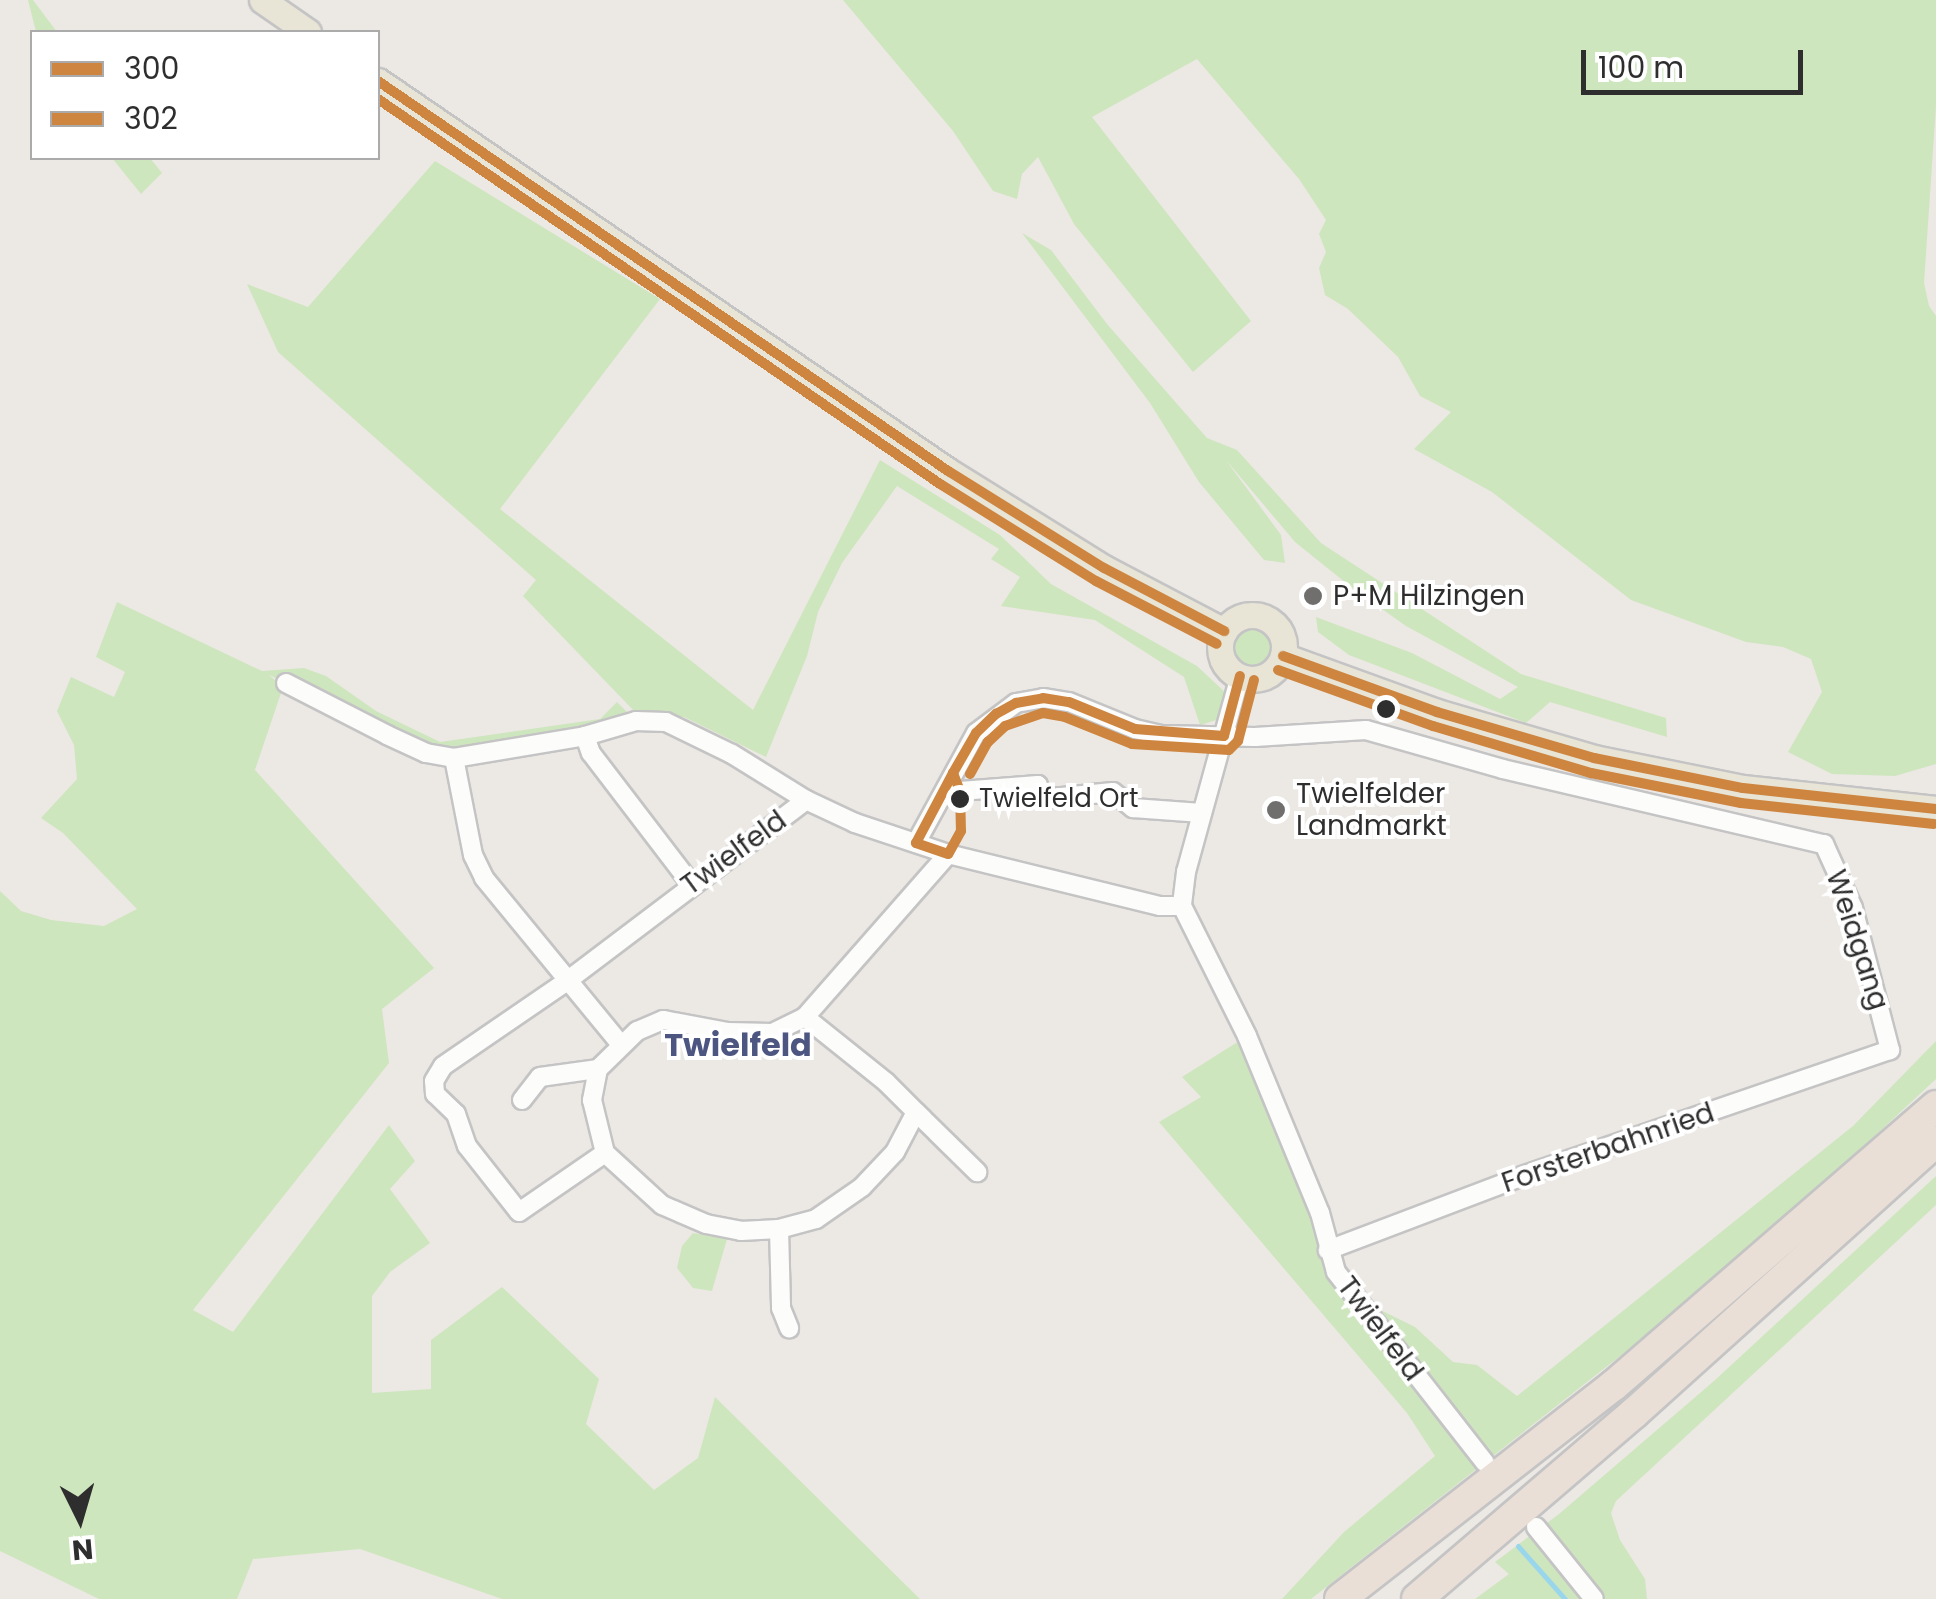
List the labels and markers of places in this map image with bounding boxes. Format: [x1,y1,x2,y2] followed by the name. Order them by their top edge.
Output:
[1333,579,1525,613] place label: P+M Hilzingen
[1302,585,1324,607] marker: P+M Hilzingen
[1376,699,1396,719] unlabelled marker
[1296,777,1447,843] place label: Twielfelder Landmarkt
[979,783,1138,815] place label: Twielfeld Ort
[950,789,970,809] marker: Twielfeld Ort
[1265,799,1287,821] marker: Twielfelder Landmarkt

